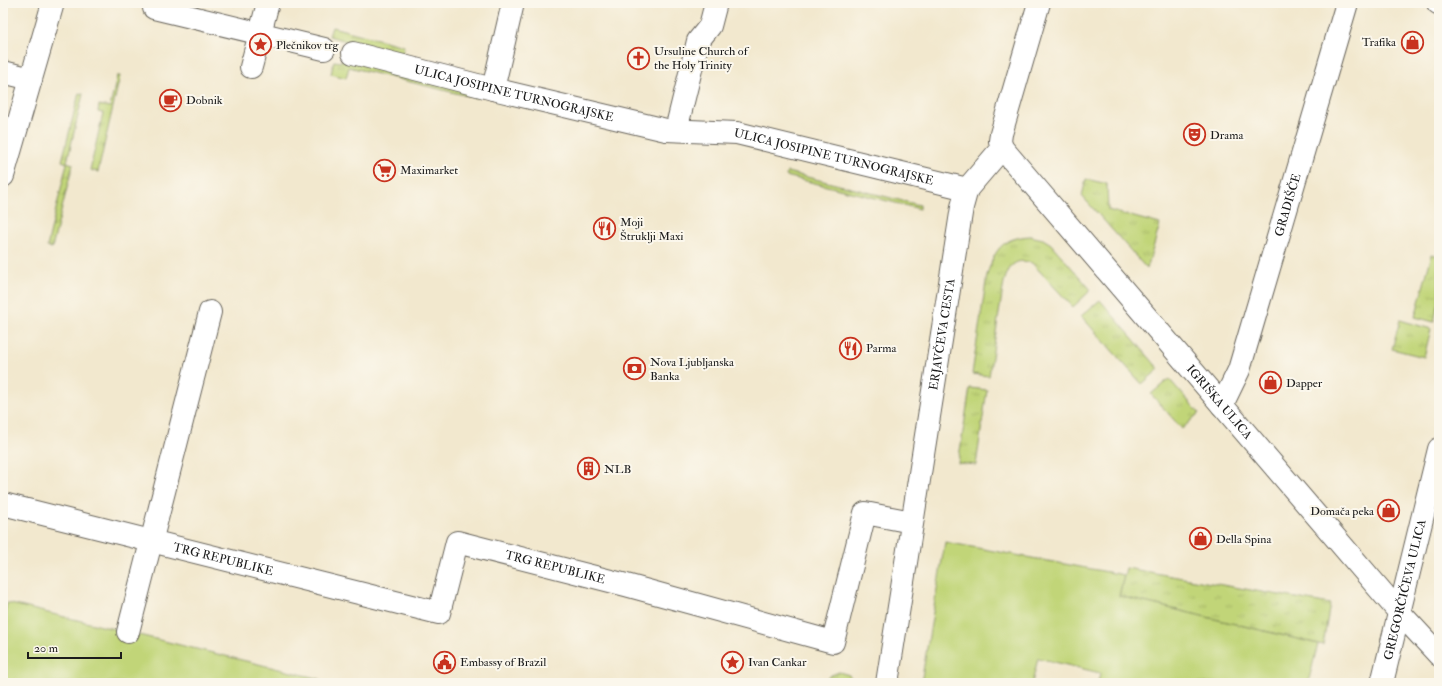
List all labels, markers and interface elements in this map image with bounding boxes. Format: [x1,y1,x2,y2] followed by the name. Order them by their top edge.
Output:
[1399,29,1425,55] shop icon: Trafika
[248,32,274,58] place icon: Plečnikov trg
[1362,35,1397,50] place label: Trafika
[276,38,340,53] place label: Plečnikov trg
[654,44,750,73] place label: Ursuline Church of the Holy Trinity
[625,45,651,71] church icon: Ursuline Church of the Holy Trinity
[413,62,616,125] street label: ULICA JOSIPINE TURNOGRAJSKE
[157,87,183,113] cafe icon: Dobnik
[186,93,223,108] place label: Dobnik
[1182,122,1208,148] theatre icon: Drama
[732,125,936,188] street label: ULICA JOSIPINE TURNOGRAJSKE
[1210,128,1244,143] place label: Drama
[372,157,398,183] supermarket icon: Maximarket
[400,163,458,178] place label: Maximarket
[1271,171,1304,238] street label: GRADIŠČE
[620,215,684,244] place label: Moji Štruklji Maxi
[592,216,618,242] restaurant icon: Moji Štruklji Maxi
[926,277,958,391] street label: ERJAVČEVA CESTA
[837,335,863,361] restaurant icon: Parma
[866,341,897,356] place label: Parma
[650,355,735,384] place label: Nova Ljubljanska Banka
[621,356,647,382] bank icon: Nova Ljubljanska Banka
[1183,362,1256,443] street label: IGRIŠKA ULICA
[1258,370,1284,396] shop icon: Dapper
[1286,376,1323,391] place label: Dapper
[575,456,601,482] building icon: NLB
[604,462,631,477] place label: NLB
[1376,498,1402,524] shop icon: Domača peka
[1310,504,1375,519] place label: Domača peka
[1380,517,1429,662] street label: GREGORČIČEVA ULICA
[1187,526,1213,552] shop icon: Della Spina
[1216,532,1272,547] place label: Della Spina
[172,539,275,579] street label: TRG REPUBLIKE
[504,547,607,587] street label: TRG REPUBLIKE
[28,634,121,660] scale bar
[34,641,59,656] text: 20 m
[431,649,457,675] public building icon: Embassy of Brazil
[719,649,745,675] place icon: Ivan Cankar
[460,655,546,670] place label: Embassy of Brazil
[748,655,807,670] place label: Ivan Cankar

